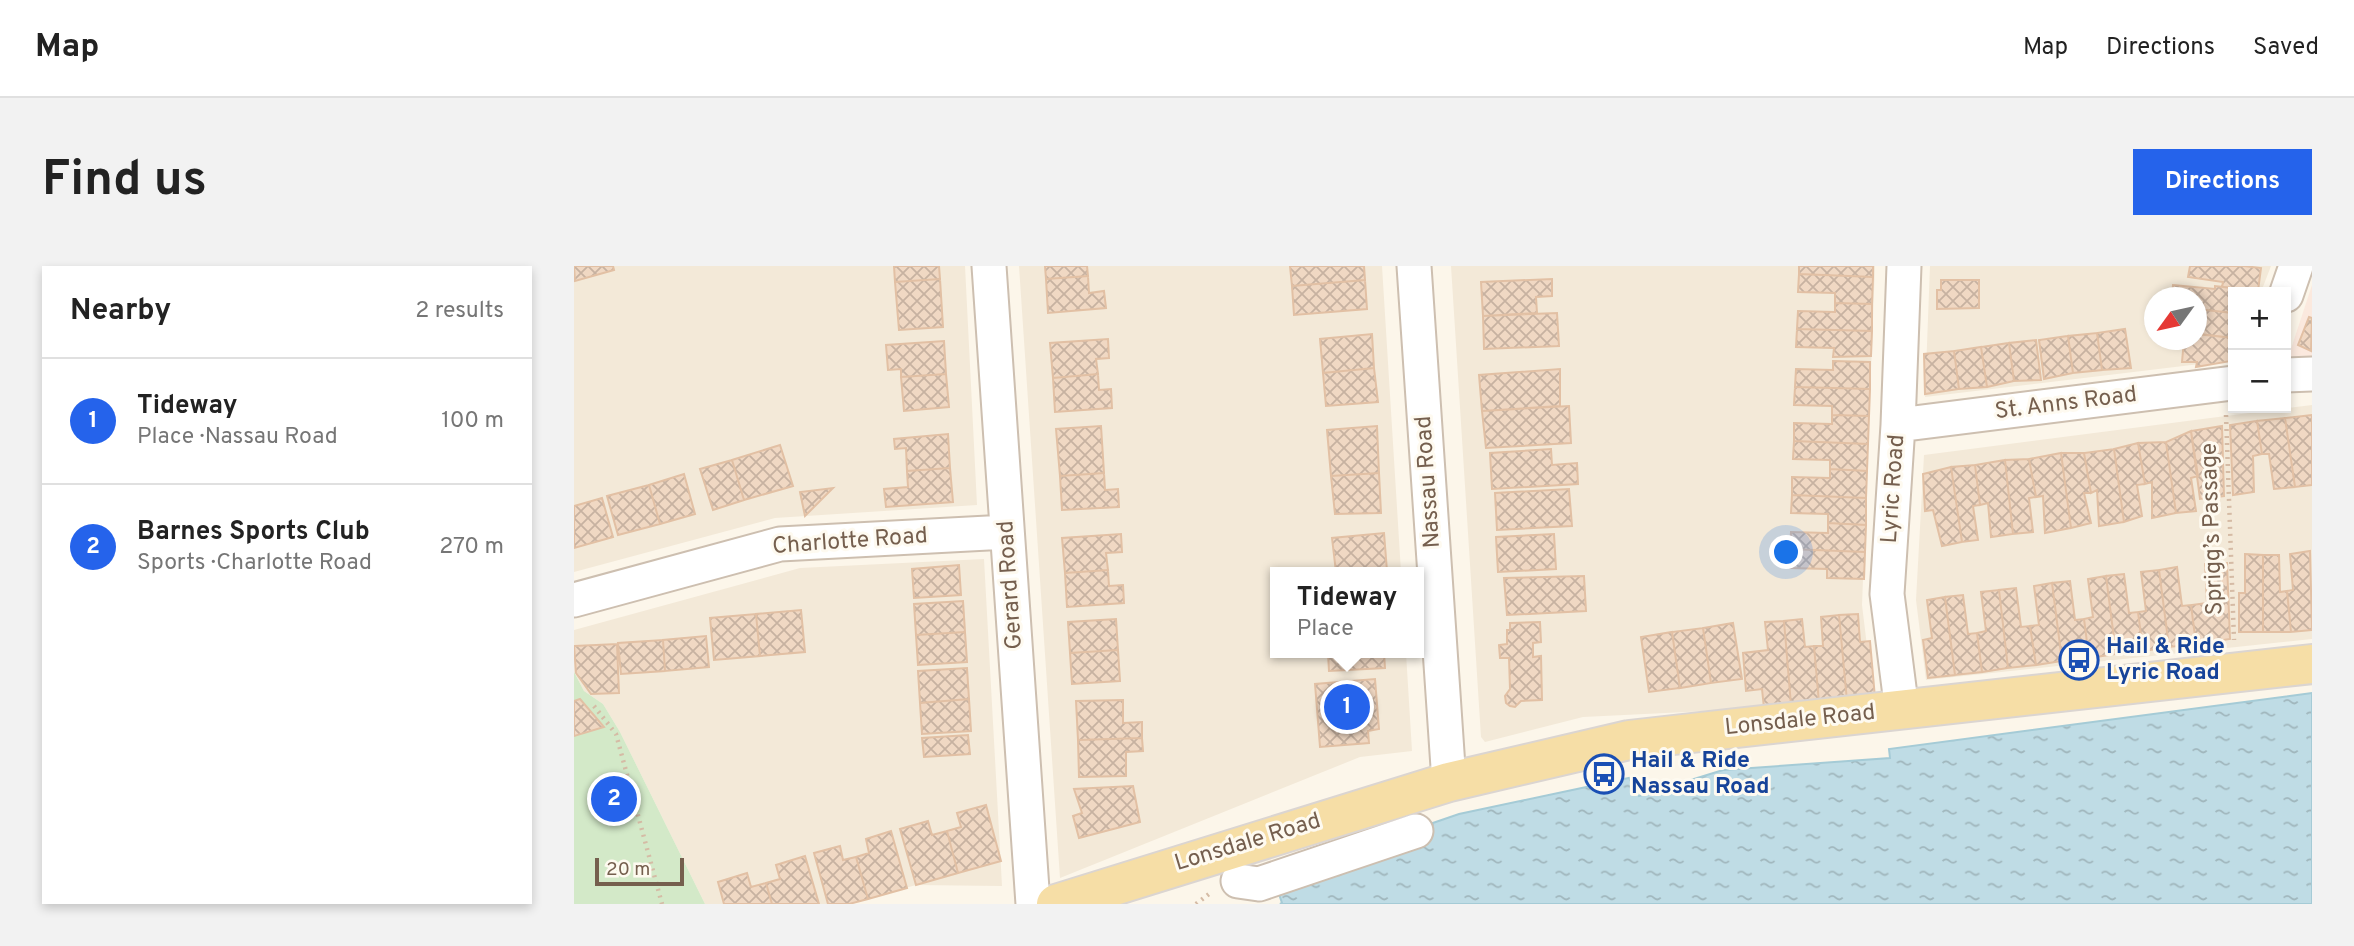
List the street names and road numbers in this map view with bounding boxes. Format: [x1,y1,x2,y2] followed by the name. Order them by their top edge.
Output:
[1993,381,2139,427] street label: St. Anns Road
[1410,415,1448,549] street label: Nassau Road
[1876,434,1912,544] street label: Lyric Road
[2195,442,2231,616] street label: Sprigg’s Passage
[992,520,1030,650] street label: Gerard Road
[771,522,929,562] street label: Charlotte Road
[1723,699,1877,743] street label: Lonsdale Road
[1171,807,1325,879] street label: Lonsdale Road

